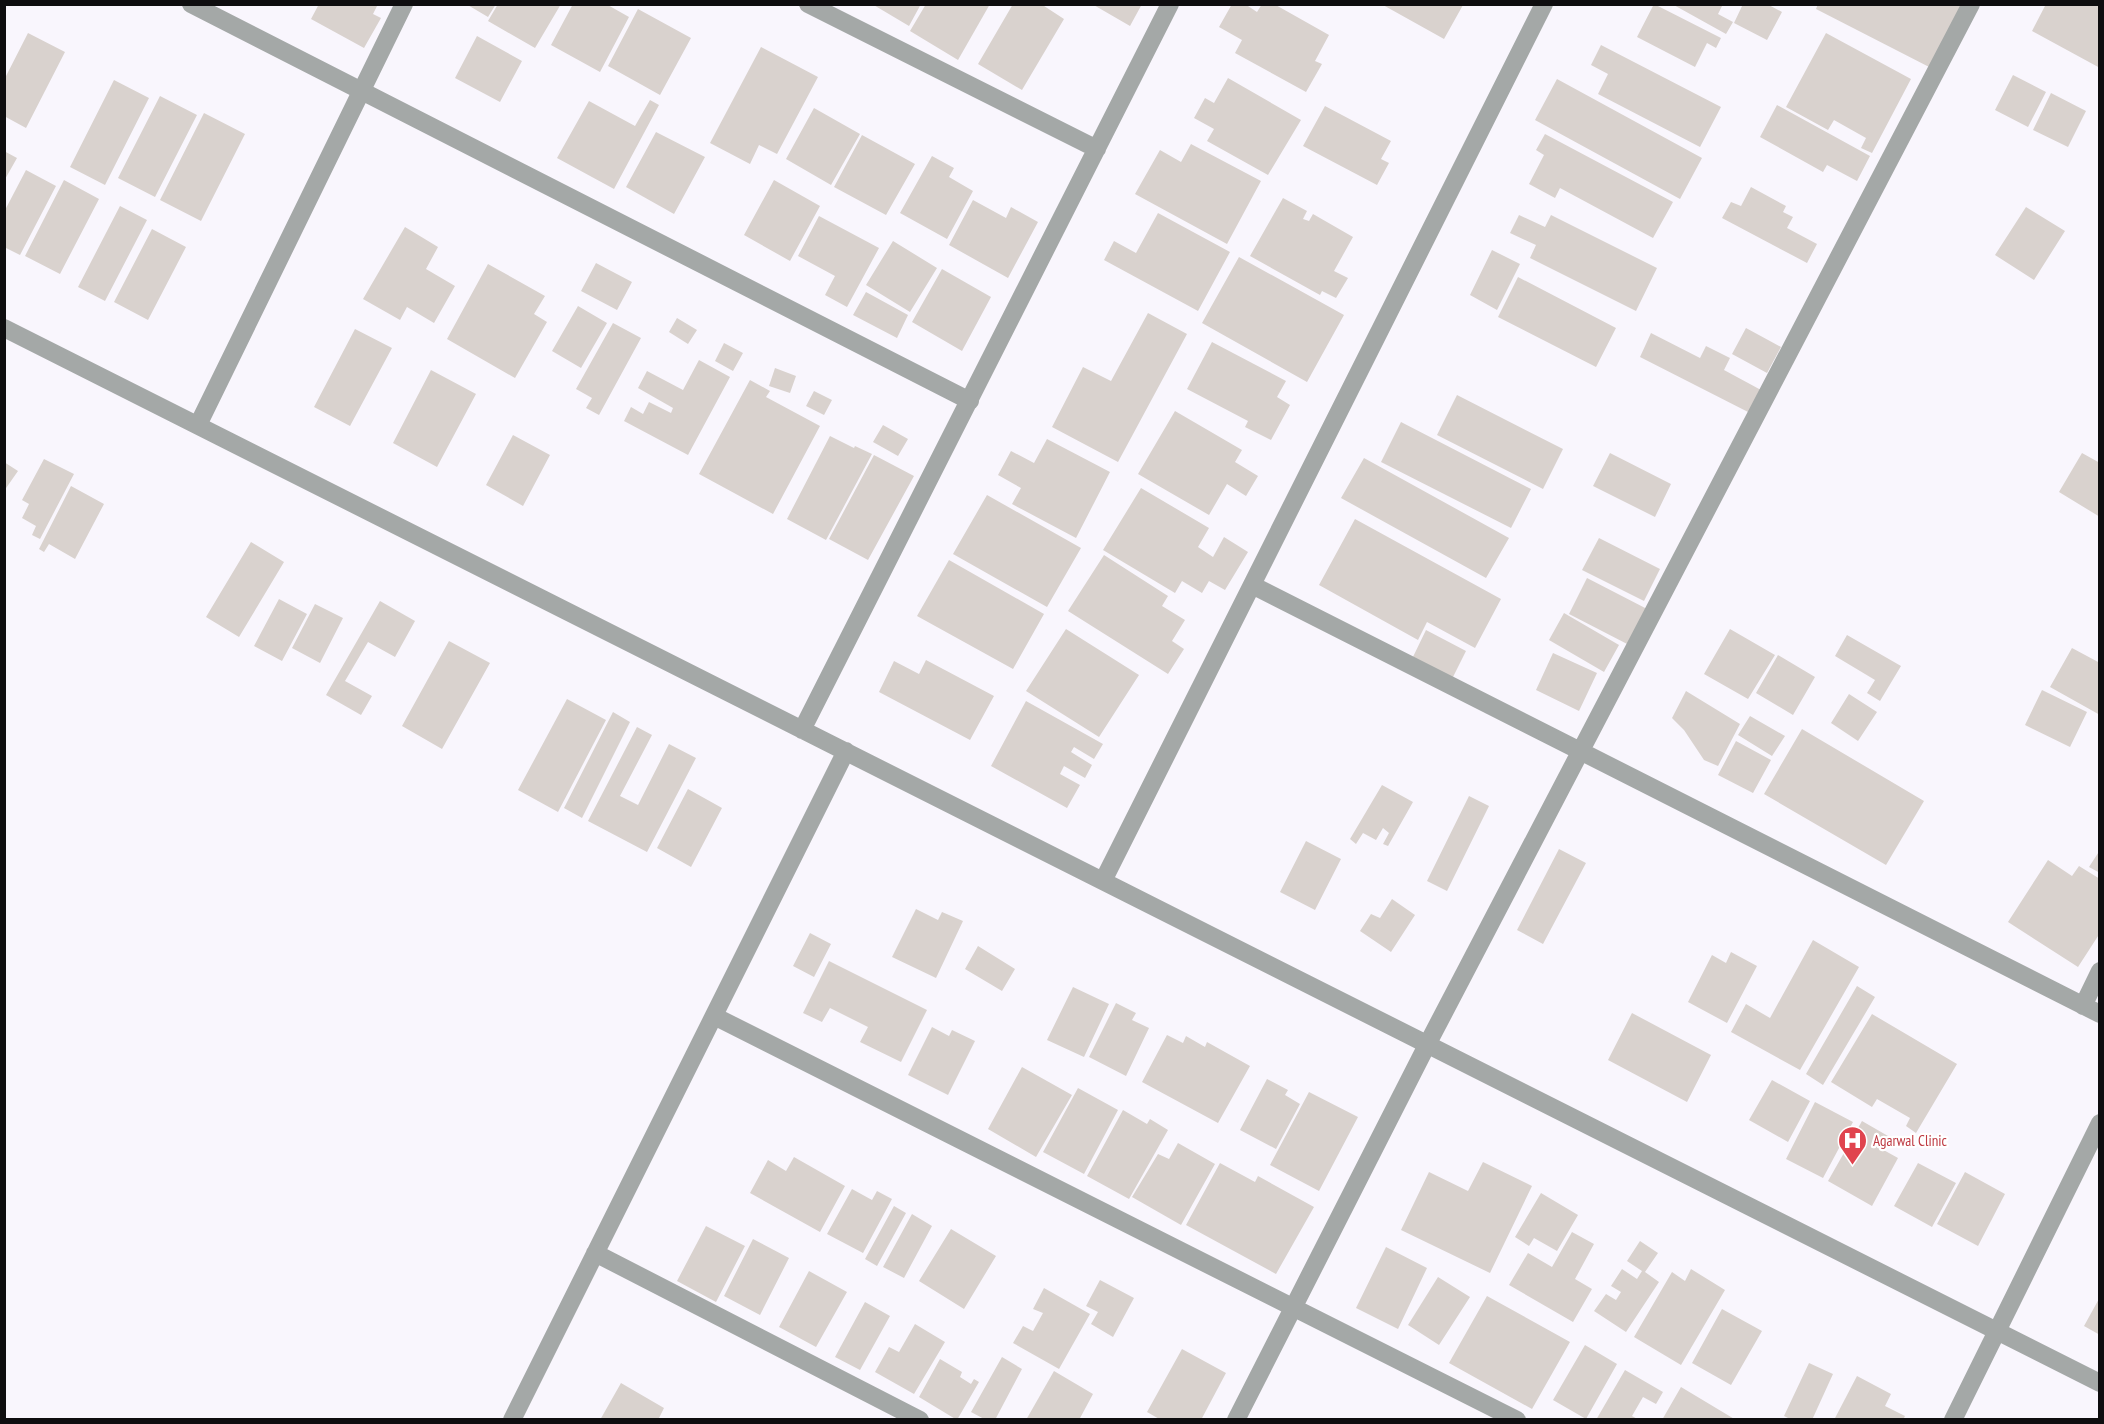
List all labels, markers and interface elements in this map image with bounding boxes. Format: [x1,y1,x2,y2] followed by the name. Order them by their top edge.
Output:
[1836,1124,1868,1166] hospital icon: Agarwal Clinic
[1873,1131,1948,1150] place label: Agarwal Clinic

